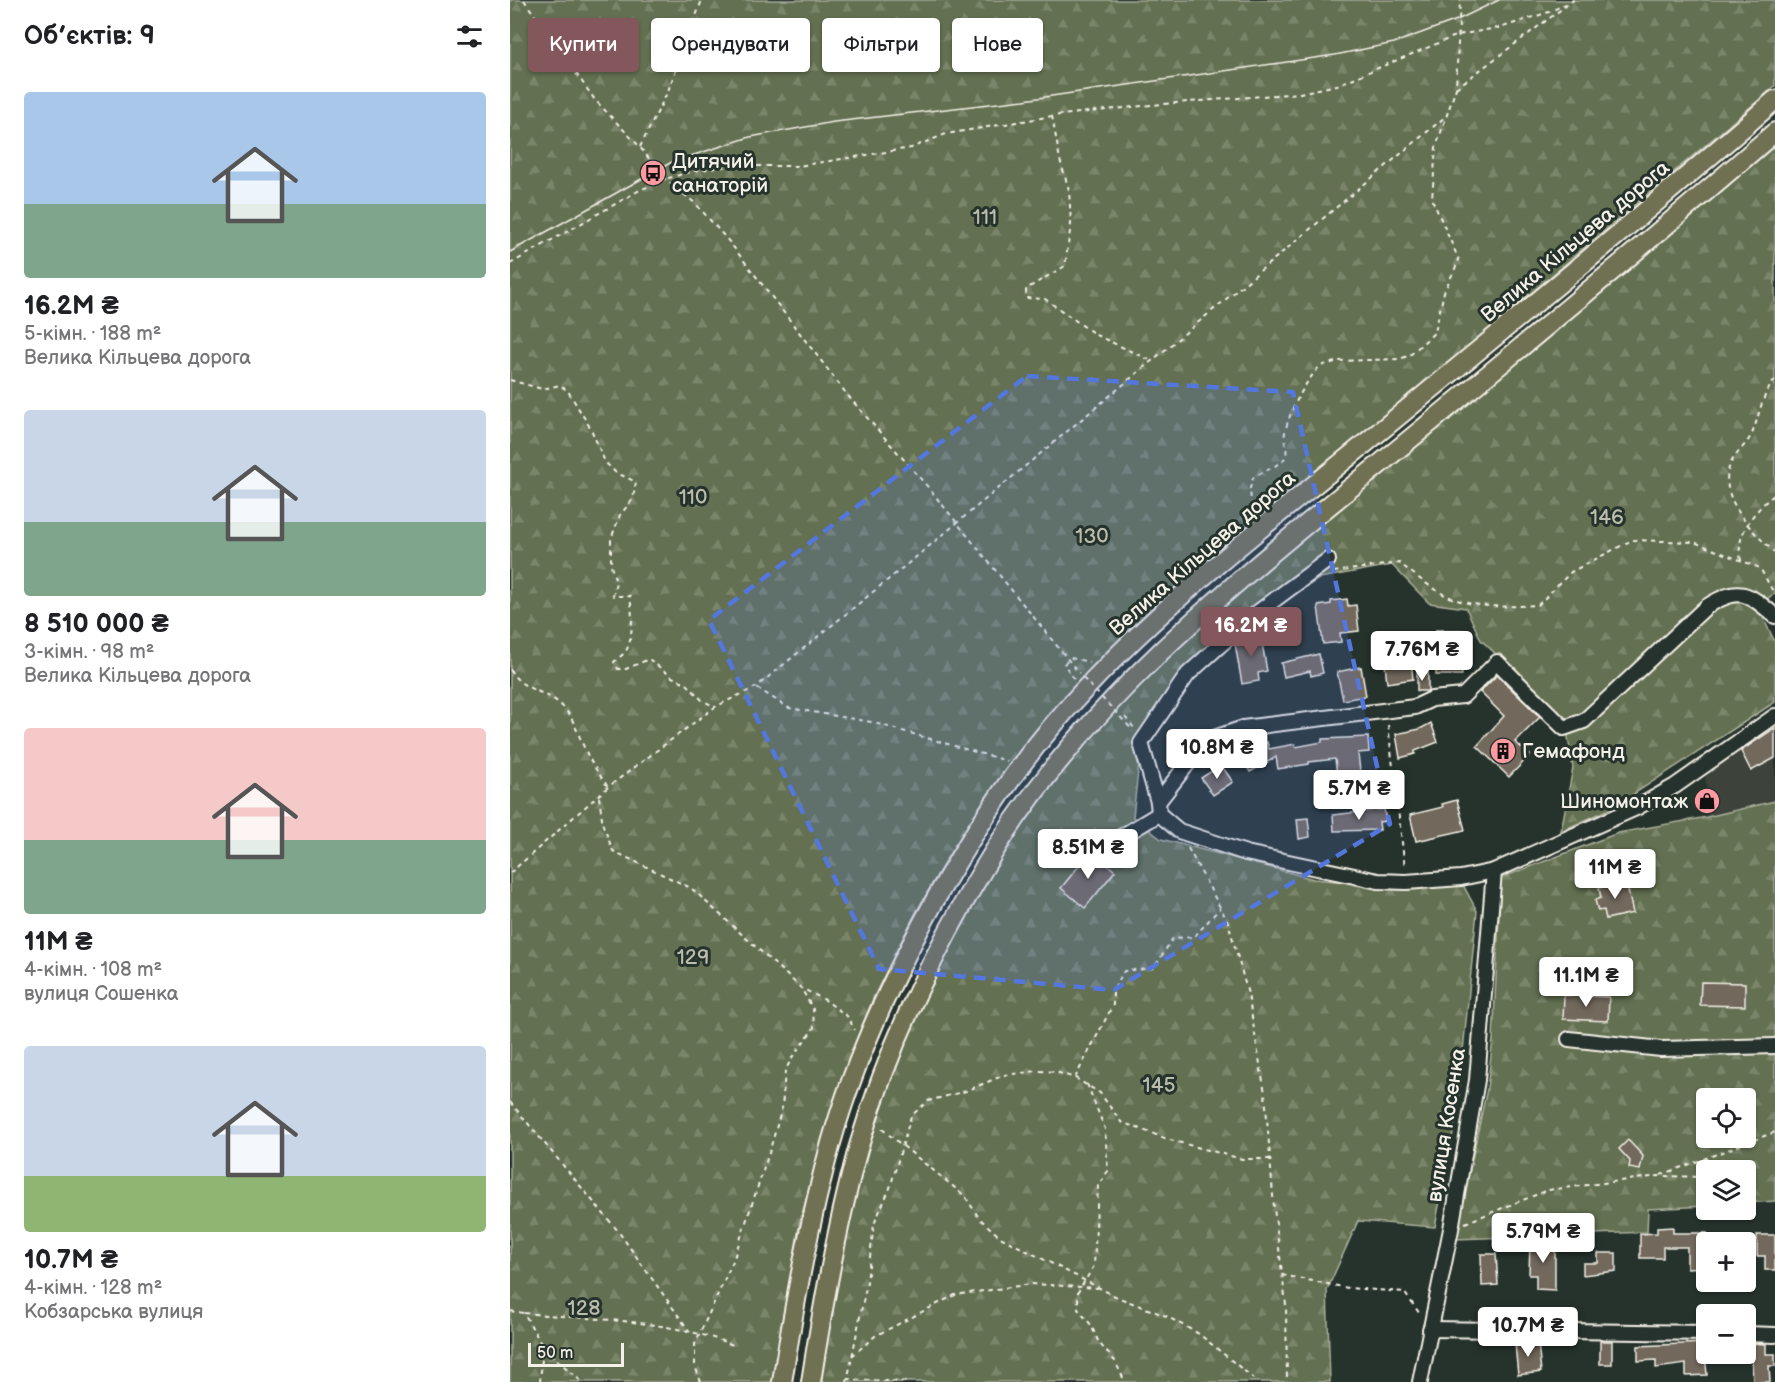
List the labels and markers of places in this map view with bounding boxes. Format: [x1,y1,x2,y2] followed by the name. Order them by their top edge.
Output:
[672,149,768,198] place label: Дитячий санаторій
[638,158,668,188] bus stop icon: Дитячий санаторій
[1196,607,1306,658] pin: 16.2M ₴
[1367,631,1477,682] pin: 7.76M ₴
[1162,729,1272,780] pin: 10.8M ₴
[1488,736,1518,766] building icon: Гемафонд
[1522,739,1625,764] place label: Гемафонд
[1310,770,1408,821] pin: 5.7M ₴
[1692,786,1722,816] shop icon: Шиномонтаж
[1560,789,1688,814] place label: Шиномонтаж
[1033,829,1143,880] pin: 8.51M ₴
[1573,849,1657,900] pin: 11M ₴
[1531,957,1641,1008] pin: 11.1M ₴
[1488,1213,1598,1264] pin: 5.79M ₴
[1473,1307,1583,1358] pin: 10.7M ₴

